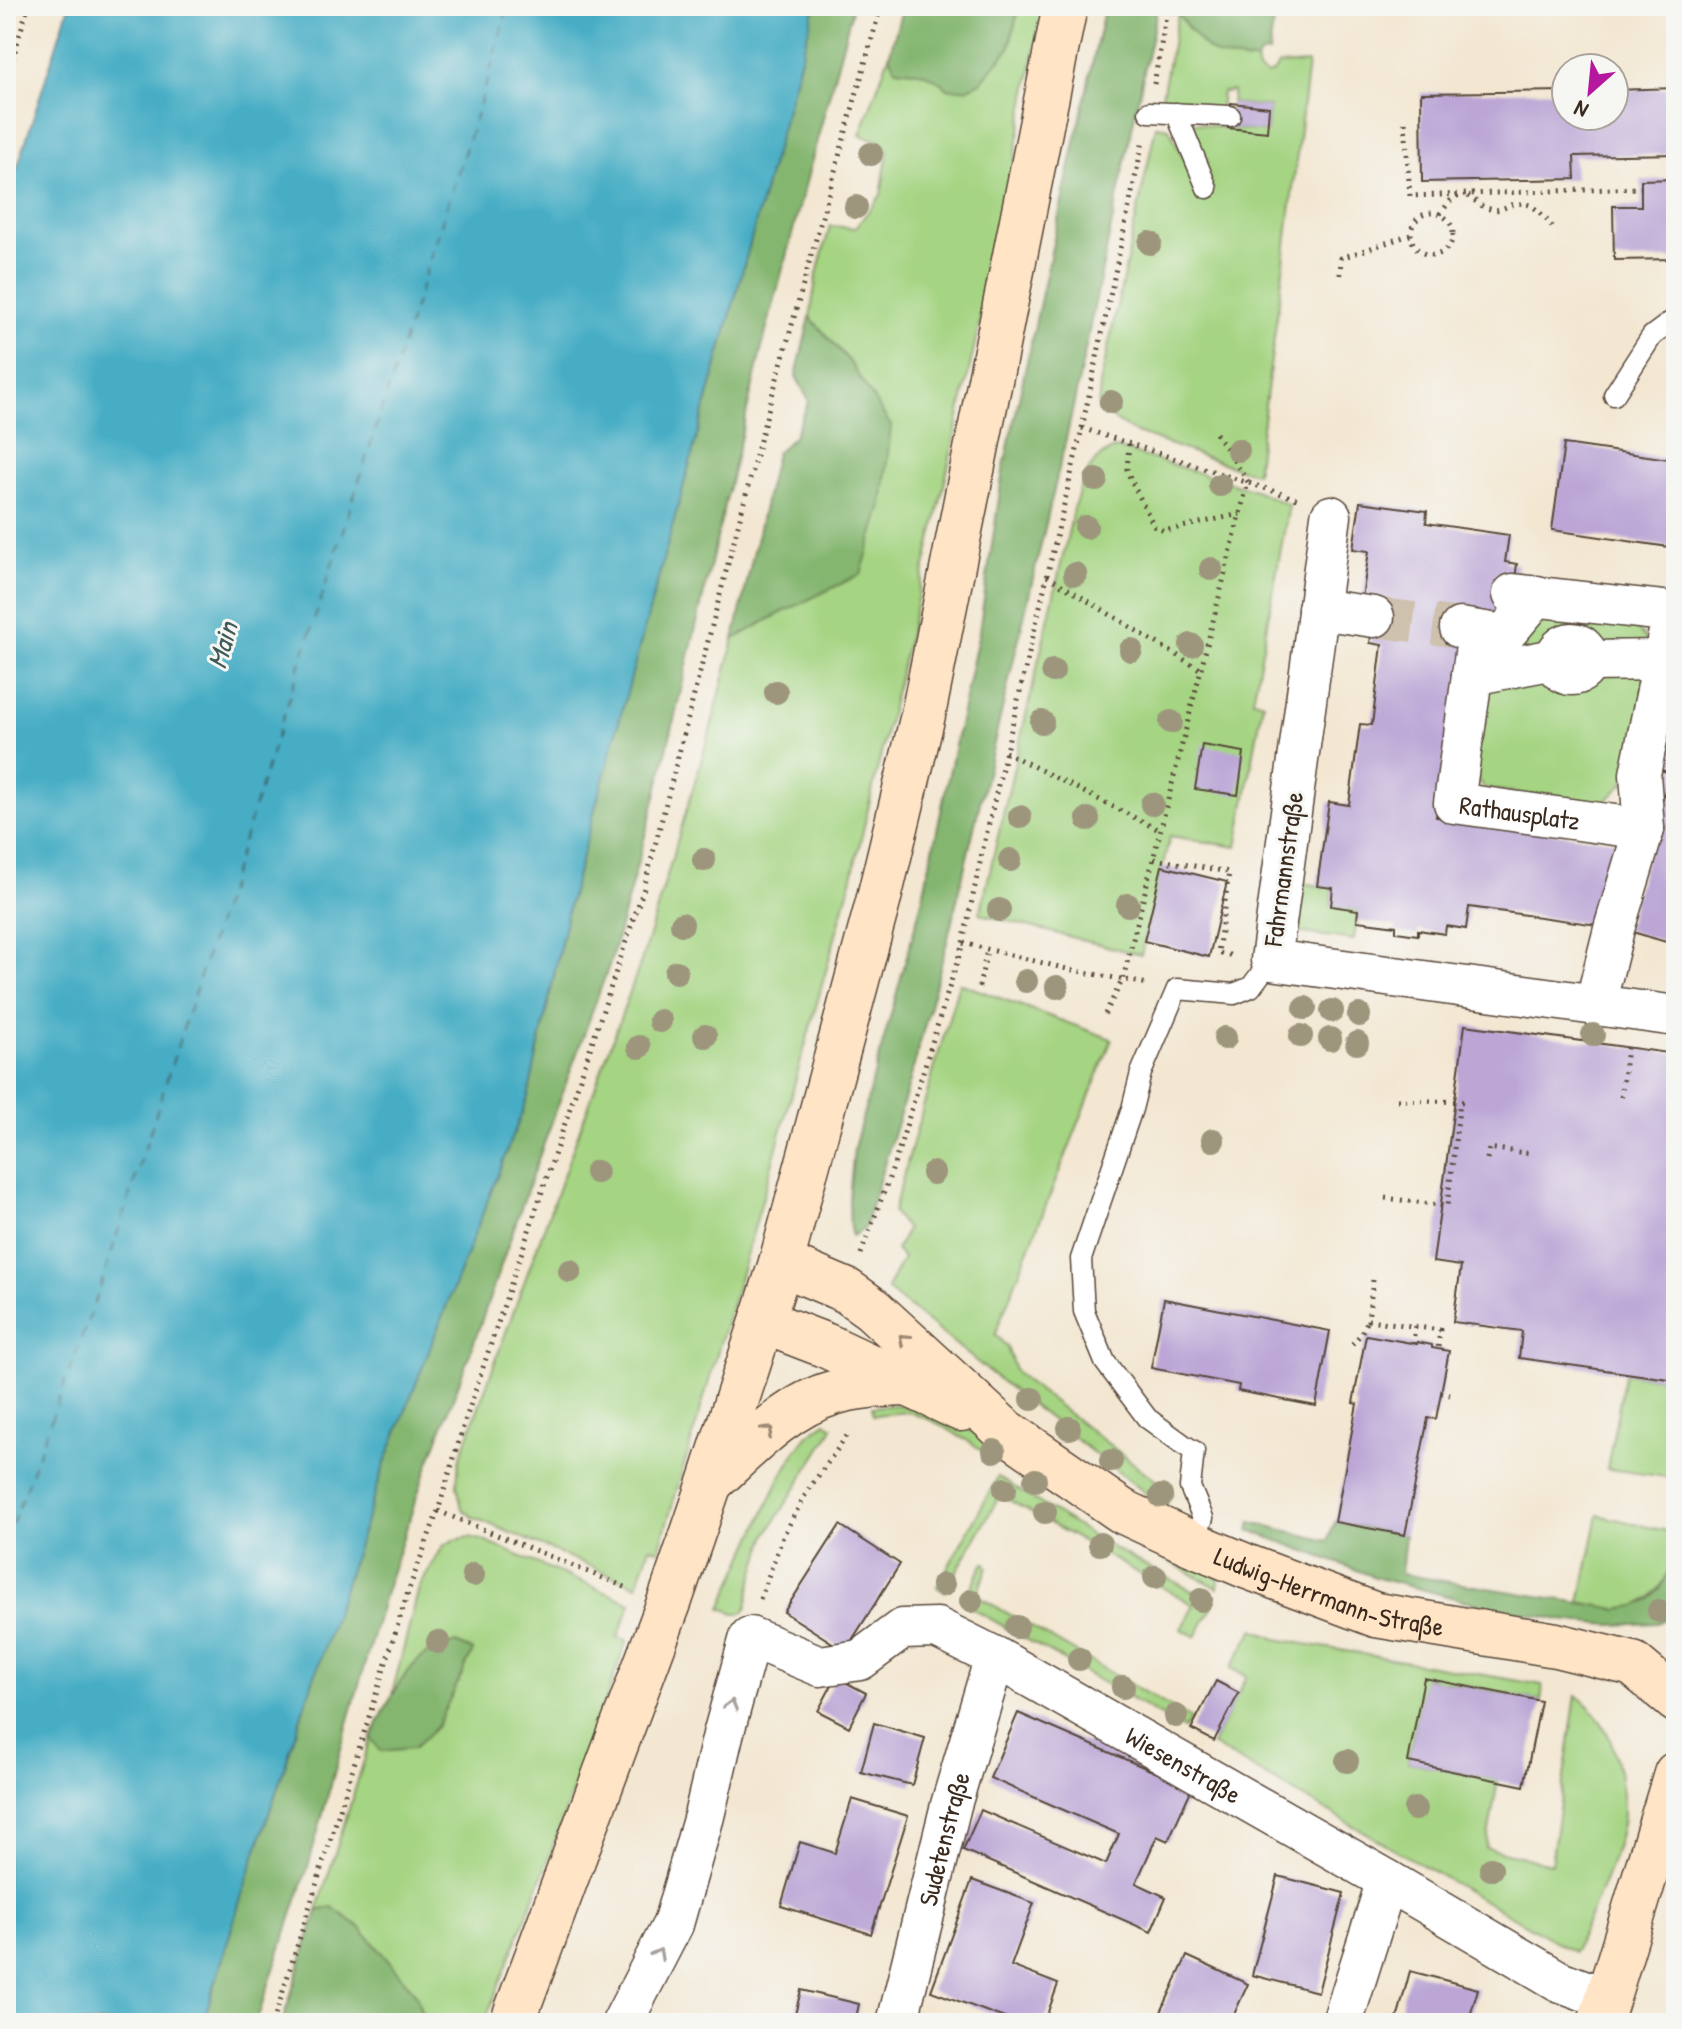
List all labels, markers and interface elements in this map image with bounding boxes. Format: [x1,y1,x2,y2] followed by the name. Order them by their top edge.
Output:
[1550,52,1630,132] north arrow
[1569,94,1593,126] text: N
[197,615,247,673] water label: Main
[1458,786,1582,838] street label: Rathausplatz
[1255,790,1311,949] street label: Fahrmannstraße
[899,1334,914,1348] one-way arrow
[759,1426,773,1441] one-way arrow
[1209,1538,1447,1644] street label: Ludwig-Herrmann-Straße
[722,1699,739,1713] one-way arrow
[1120,1718,1248,1811] street label: Wiesenstraße
[909,1767,977,1909] street label: Sudetenstraße
[648,1948,663,1962] one-way arrow

